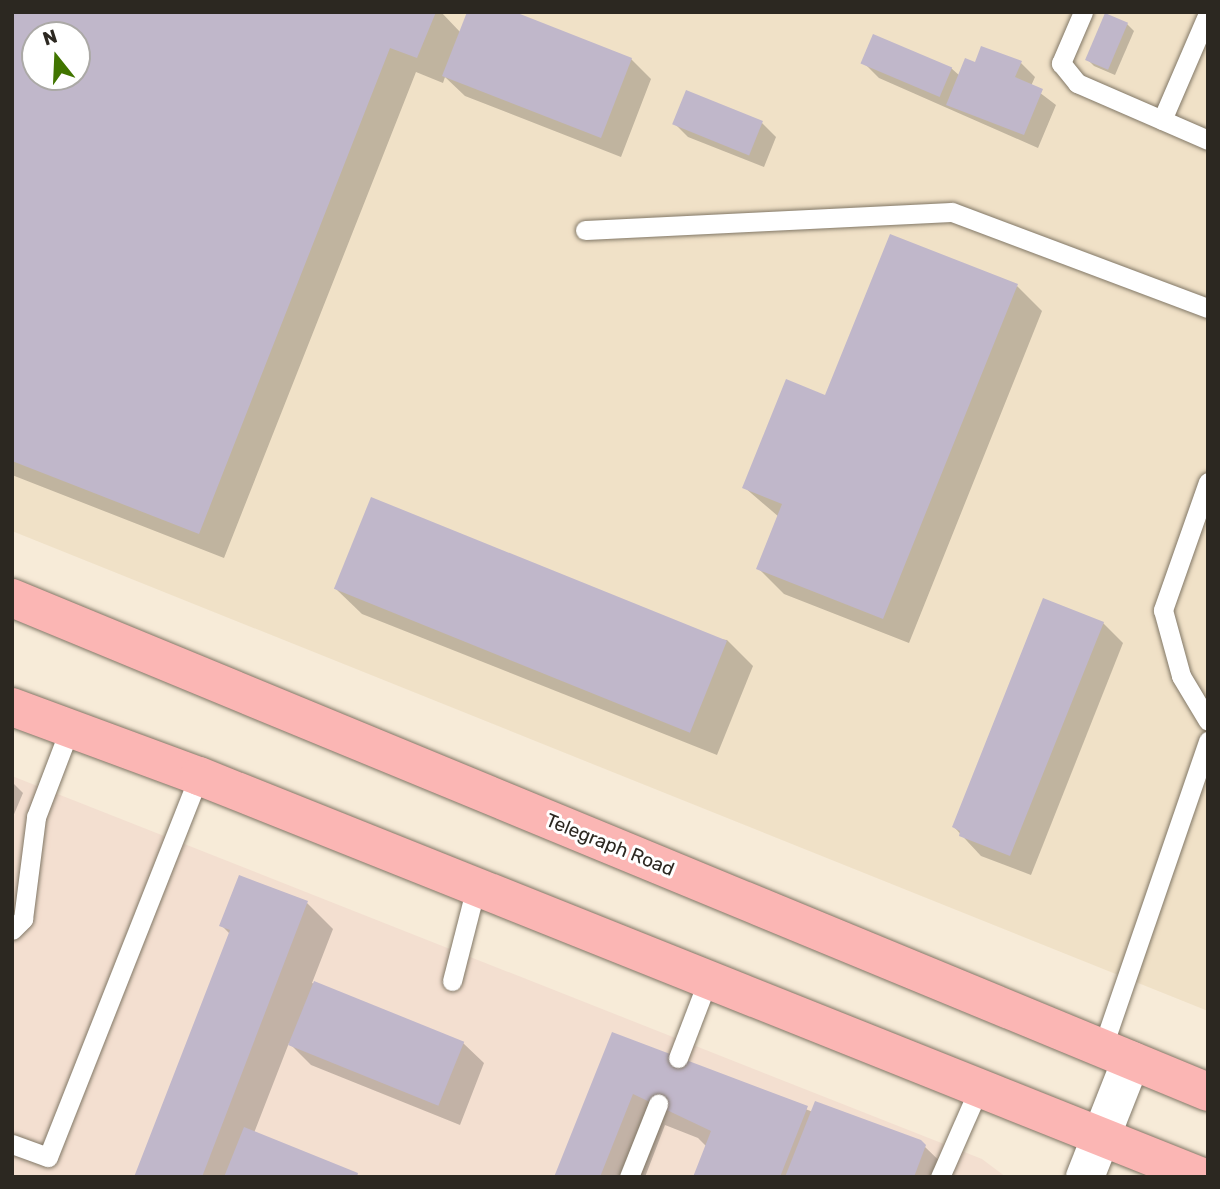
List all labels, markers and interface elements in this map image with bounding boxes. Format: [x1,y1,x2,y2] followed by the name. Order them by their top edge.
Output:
[21,21,91,91] north arrow
[40,24,60,51] text: N
[542,809,678,881] street label: Telegraph Road

